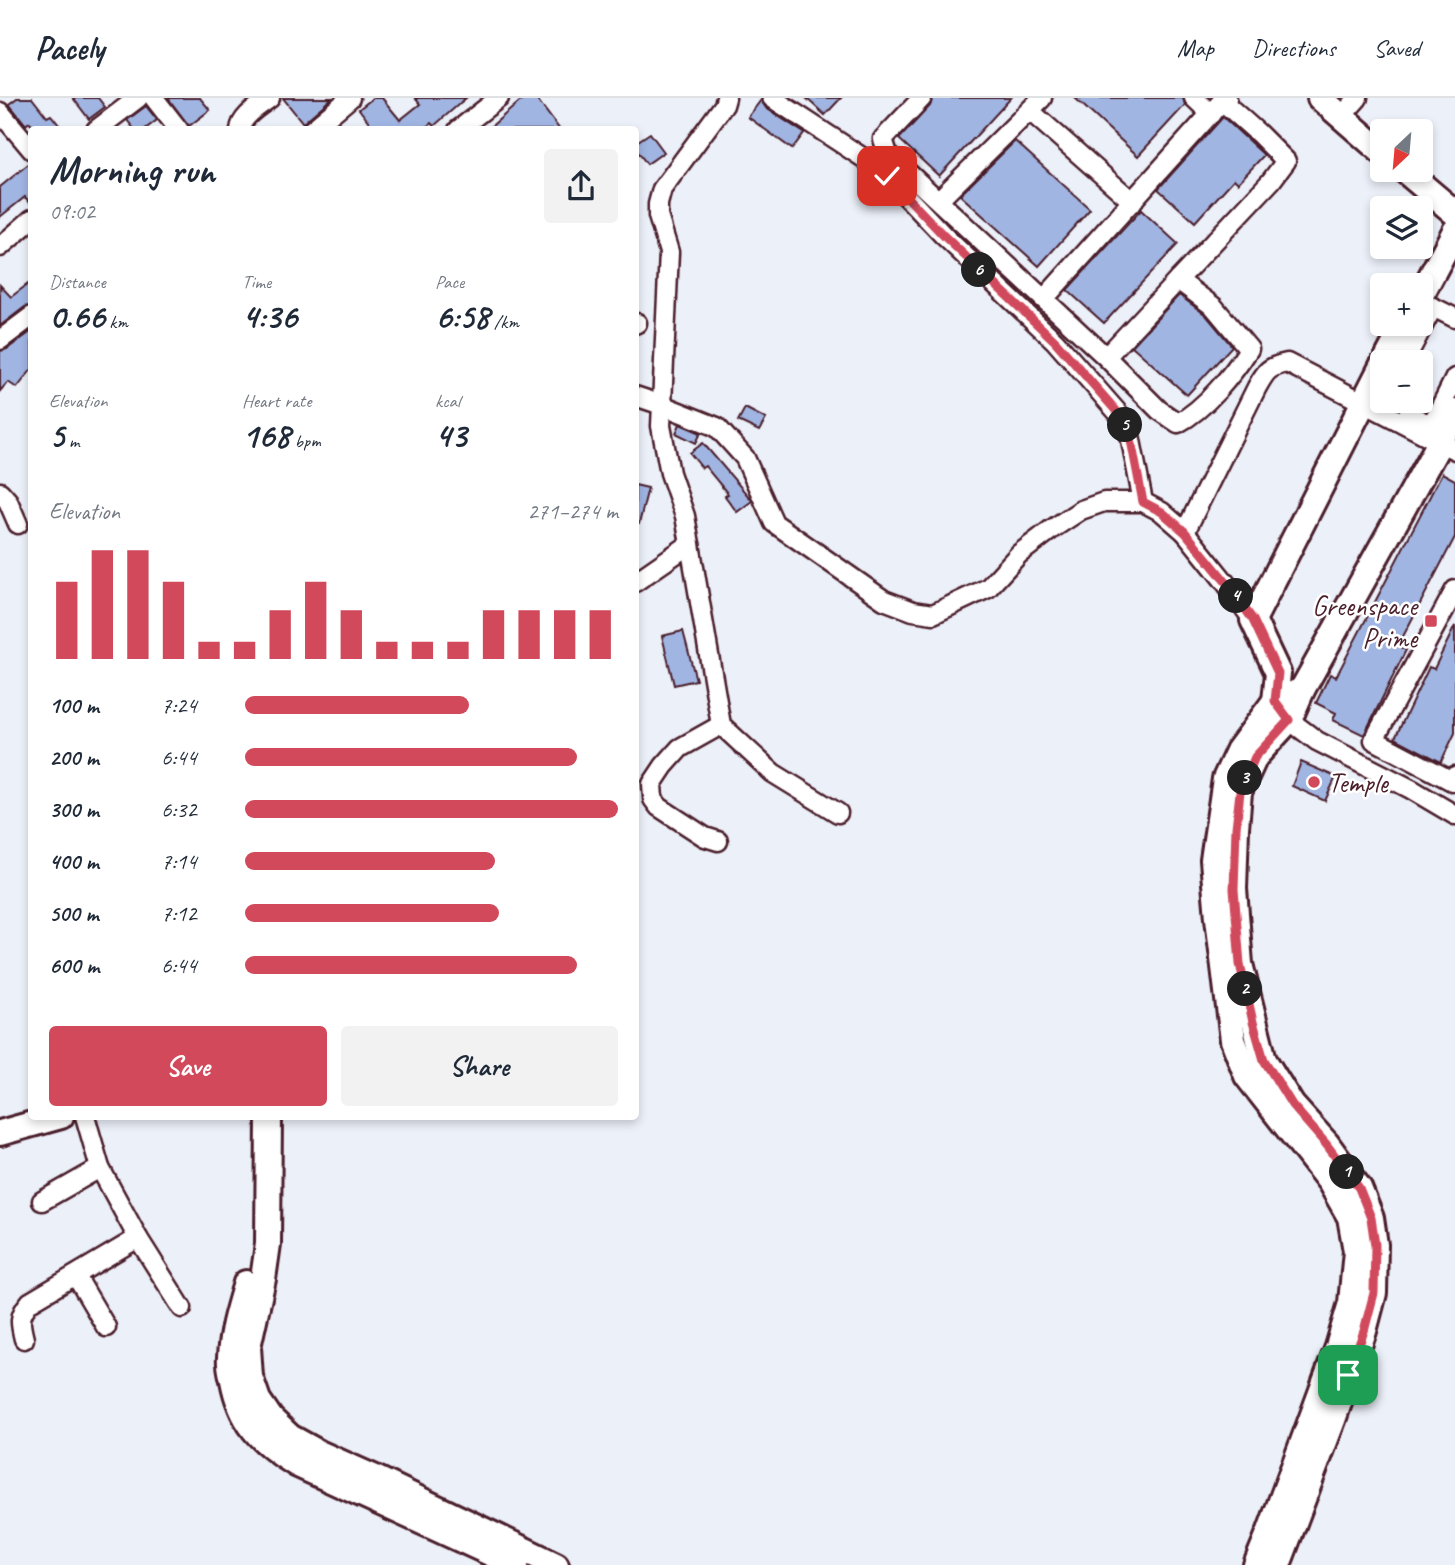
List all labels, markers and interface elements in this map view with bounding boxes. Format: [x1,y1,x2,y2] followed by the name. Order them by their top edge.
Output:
[35,27,104,69] text: Pacely
[1177,33,1214,63] text: Map
[1252,33,1335,63] text: Directions
[1373,33,1420,63] text: Saved
[1370,119,1433,182] north arrow
[1370,119,1433,413] map controls
[857,146,917,206] pin
[49,147,215,194] text: Morning run
[544,149,618,223] button: share
[868,157,906,195] icon: check
[1370,196,1433,259] button: layers
[49,197,95,226] text: 09:02
[962,252,996,288] pin: 6
[974,257,983,281] text: 6
[49,270,106,294] text: Distance
[242,270,271,294] text: Time
[435,270,464,294] text: Pace
[1370,273,1433,336] button: +
[49,294,105,339] text: 0.66
[242,294,297,339] text: 4:36
[435,294,489,339] text: 6:58
[105,310,128,334] text: km
[489,310,519,334] text: /km
[1370,350,1433,413] button: −
[49,389,107,413] text: Elevation
[242,389,311,413] text: Heart rate
[435,389,460,413] text: kcal
[1108,408,1142,442] pin: 5
[1120,412,1129,436] text: 5
[49,413,64,458] text: 5
[242,413,290,458] text: 168
[435,413,467,458] text: 43
[64,429,79,453] text: m
[290,429,321,453] text: bpm
[49,497,120,526] text: Elevation
[527,497,618,526] text: 271–274 m
[1218,578,1254,614] pin: 4
[1231,583,1240,607] text: 4
[1312,588,1419,655] place label: Greenspace Prime
[1423,613,1439,629] marker: Greenspace Prime
[49,691,99,720] text: 100 m
[161,691,197,720] text: 7:24
[49,743,99,772] text: 200 m
[161,743,197,772] text: 6:44
[1228,760,1262,796] pin: 3
[1240,765,1249,789] text: 3
[1328,765,1389,800] place label: Temple
[1306,774,1322,790] marker: Temple
[49,795,99,824] text: 300 m
[161,795,197,824] text: 6:32
[49,847,99,876] text: 400 m
[161,847,197,876] text: 7:14
[49,899,98,928] text: 500 m
[161,899,197,928] text: 7:12
[49,951,99,980] text: 600 m
[161,951,197,980] text: 6:44
[1228,972,1262,1006] pin: 2
[1240,976,1249,1000] text: 2
[49,1026,327,1106] button: Save
[341,1026,618,1106] button: Share
[1330,1154,1364,1190] pin: 1
[1342,1159,1351,1183] text: 1
[1318,1345,1378,1405] pin
[1329,1356,1367,1394] icon: arrive

